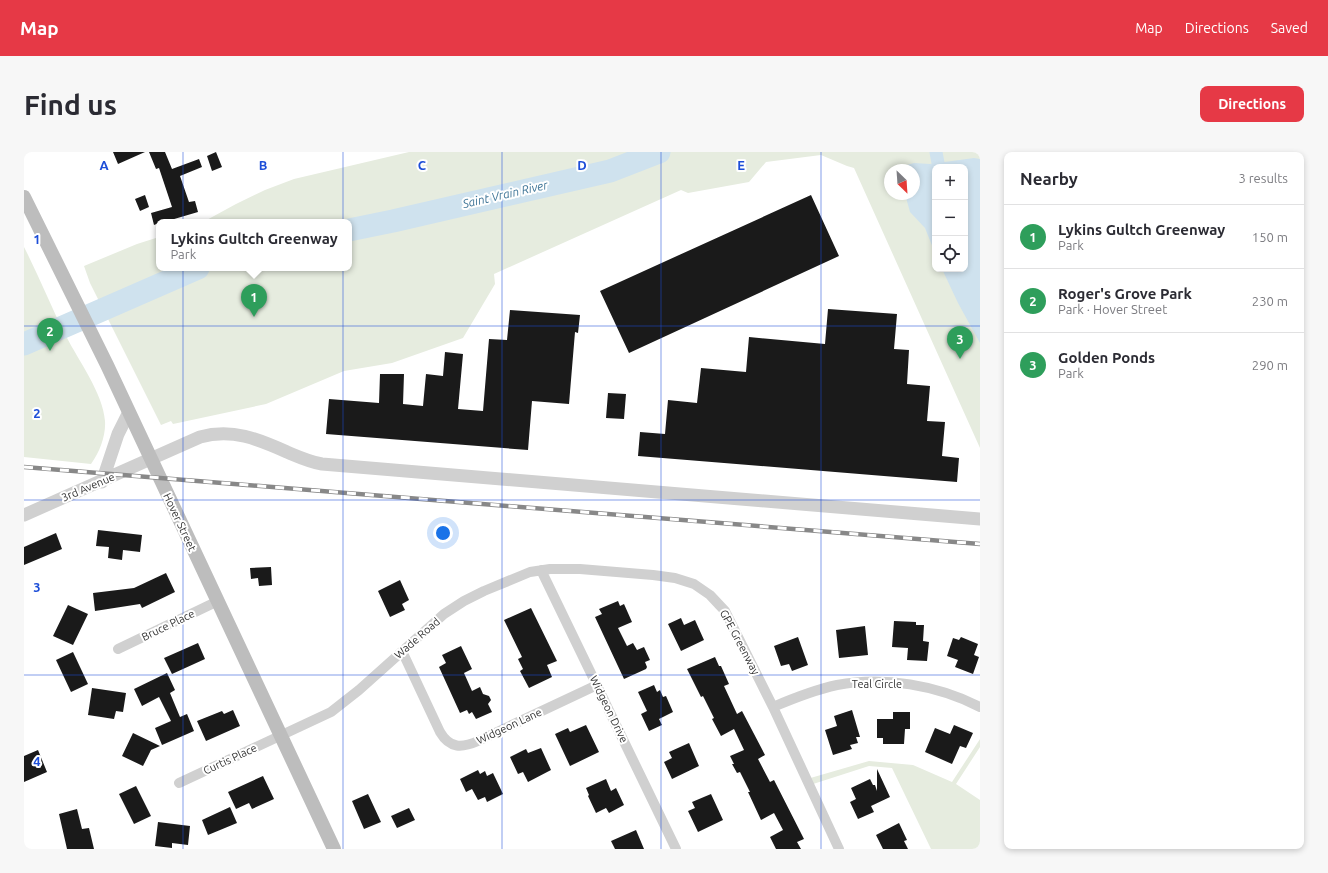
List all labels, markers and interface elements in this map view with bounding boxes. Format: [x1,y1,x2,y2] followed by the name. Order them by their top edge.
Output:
[20,17,59,39] text: Map
[1135,20,1163,36] text: Map
[1185,20,1249,36] text: Directions
[1271,20,1308,36] text: Saved
[1200,86,1304,122] button: Directions
[24,89,117,120] text: Find us
[99,158,109,172] text: A
[259,158,268,172] text: B
[418,158,427,172] text: C
[577,158,587,172] text: D
[737,158,745,172] text: E
[884,164,920,200] north arrow
[932,164,968,272] map controls
[932,164,968,200] button: +
[1020,169,1078,188] text: Nearby
[1238,171,1288,185] text: 3 results
[460,178,549,210] water label: Saint Vrain River
[932,200,968,236] button: −
[156,219,352,271] popup
[1058,221,1225,238] text: Lykins Gultch Greenway
[170,230,338,247] text: Lykins Gultch Greenway
[1029,230,1037,244] text: 1
[1252,230,1288,244] text: 150 m
[33,232,41,246] text: 1
[932,236,968,272] button: locate
[1058,238,1084,252] text: Park
[170,247,196,261] text: Park
[241,284,267,317] pin: 1
[1058,285,1192,302] text: Roger's Grove Park
[1029,294,1037,308] text: 2
[1252,294,1288,308] text: 230 m
[1058,302,1167,316] text: Park · Hover Street
[37,318,63,351] pin: 2
[947,326,973,359] pin: 3
[1058,349,1155,366] text: Golden Ponds
[1029,358,1037,372] text: 3
[1252,358,1288,372] text: 290 m
[1058,366,1084,380] text: Park
[33,406,41,420] text: 2
[60,470,116,504] street label: 3rd Avenue
[161,491,199,554] street label: Hover Street
[433,523,453,543] your location
[33,580,41,594] text: 3
[140,607,196,643] street label: Bruce Place
[718,607,762,677] street label: GPE Greenway
[392,615,442,661] street label: Wade Road
[588,674,630,744] street label: Widgeon Drive
[852,678,902,690] street label: Teal Circle
[474,706,544,746] street label: Widgeon Lane
[201,741,259,777] street label: Curtis Place
[33,754,41,768] text: 4

